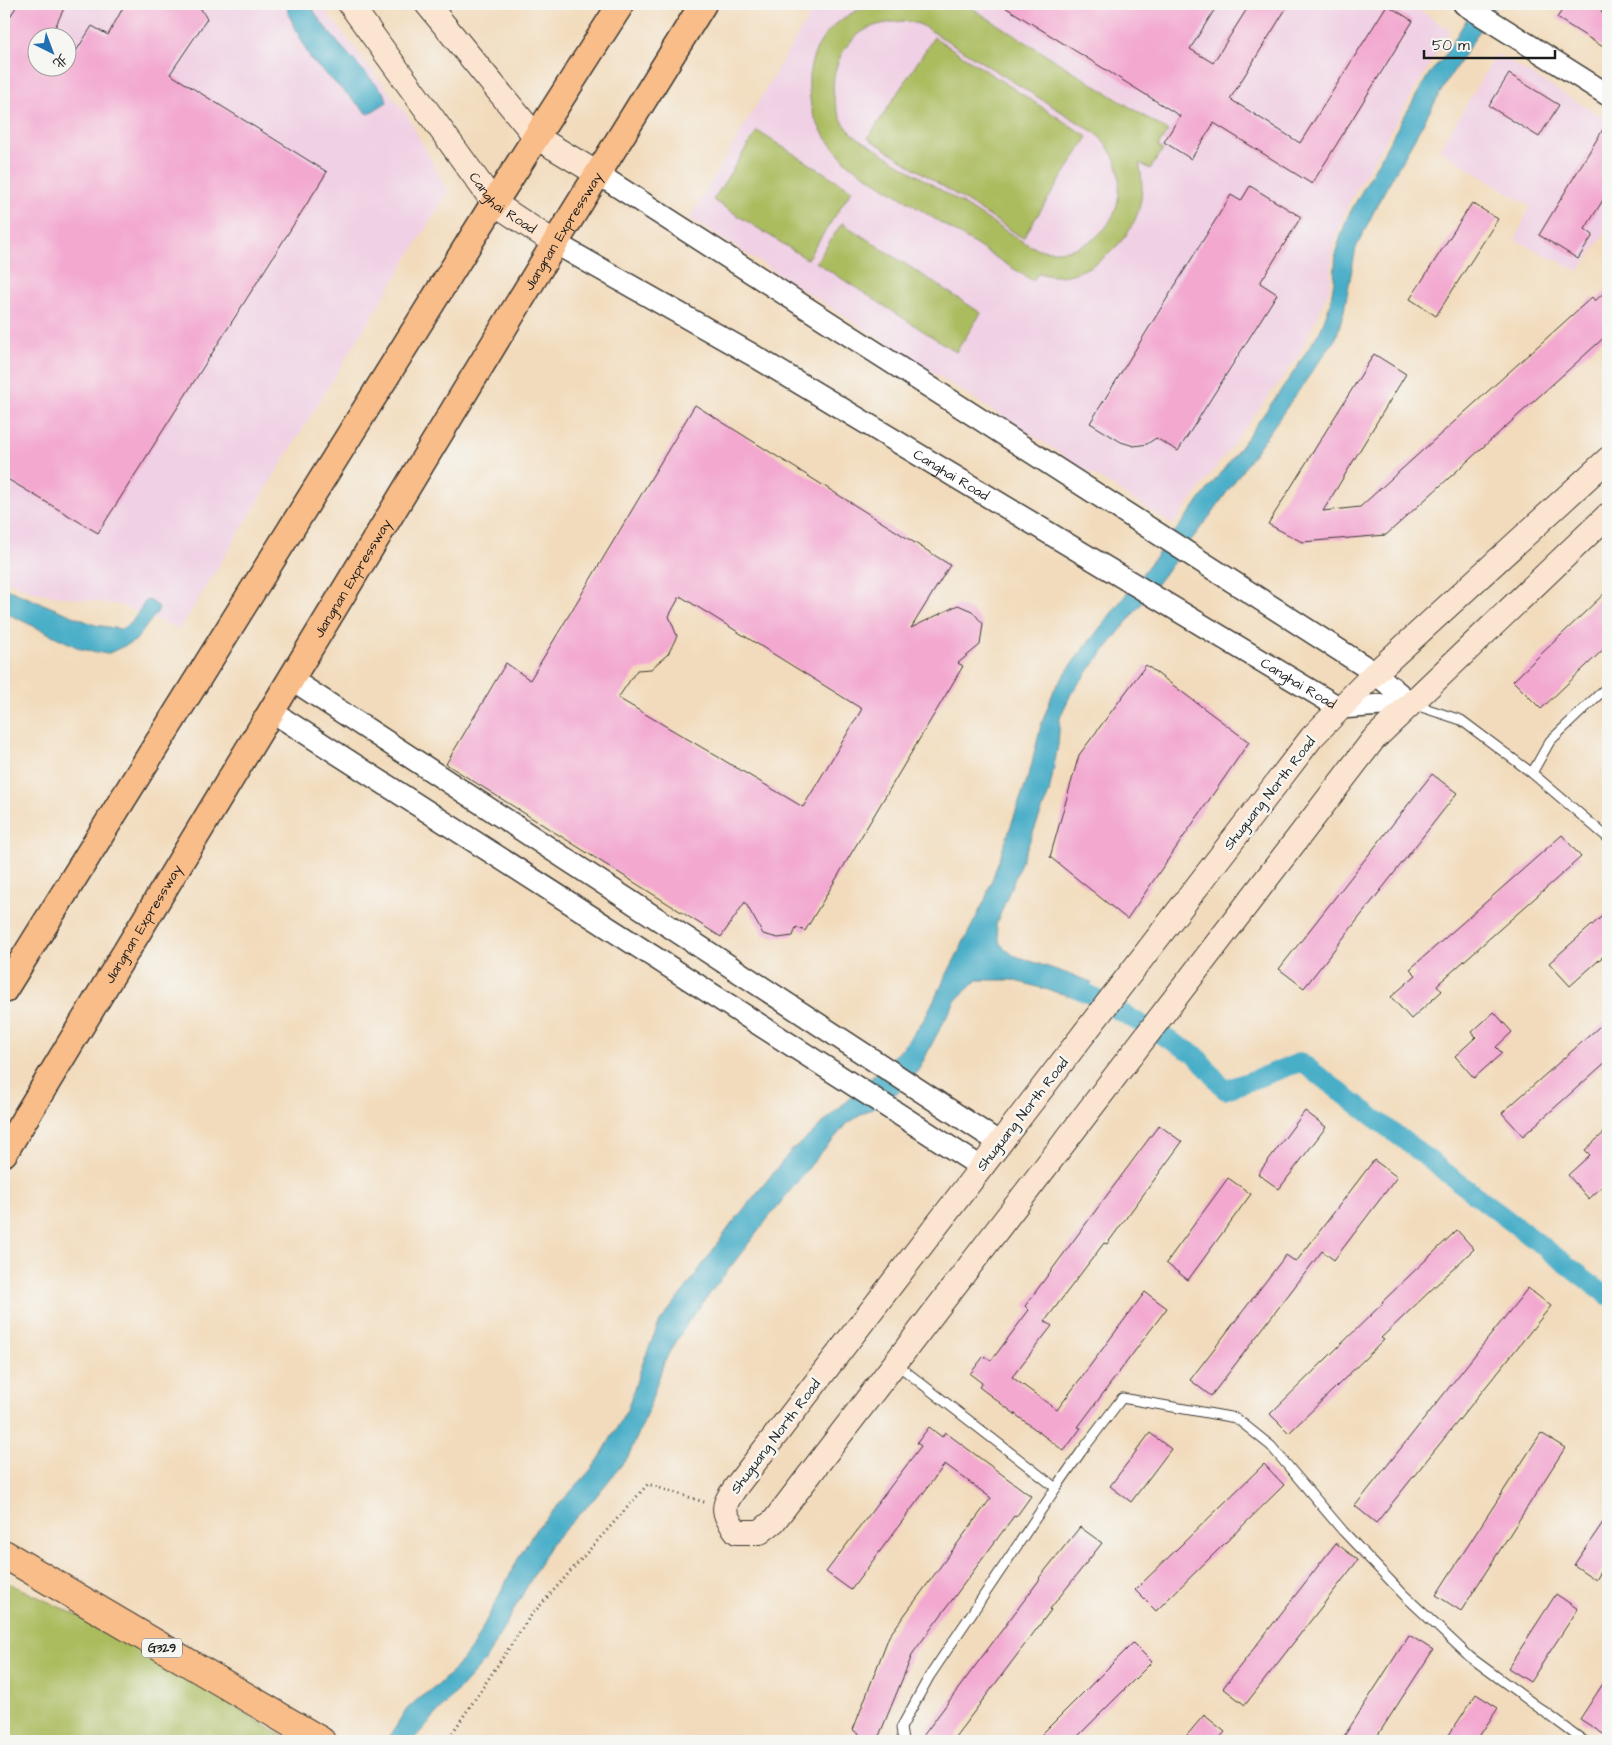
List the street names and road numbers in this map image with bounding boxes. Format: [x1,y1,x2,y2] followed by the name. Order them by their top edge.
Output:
[464,168,540,239] street label: Canghai Road
[519,168,608,295] street label: Jiangnan Expressway
[909,445,993,506] street label: Canghai Road
[309,515,397,642] street label: Jiangnan Expressway
[1256,653,1340,714] street label: Canghai Road
[1219,733,1320,855] street label: Shuguang North Road
[100,861,188,988] street label: Jiangnan Expressway
[972,1054,1073,1176] street label: Shuguang North Road
[726,1375,826,1498] street label: Shuguang North Road
[142,1639,182,1658] road number: G329

